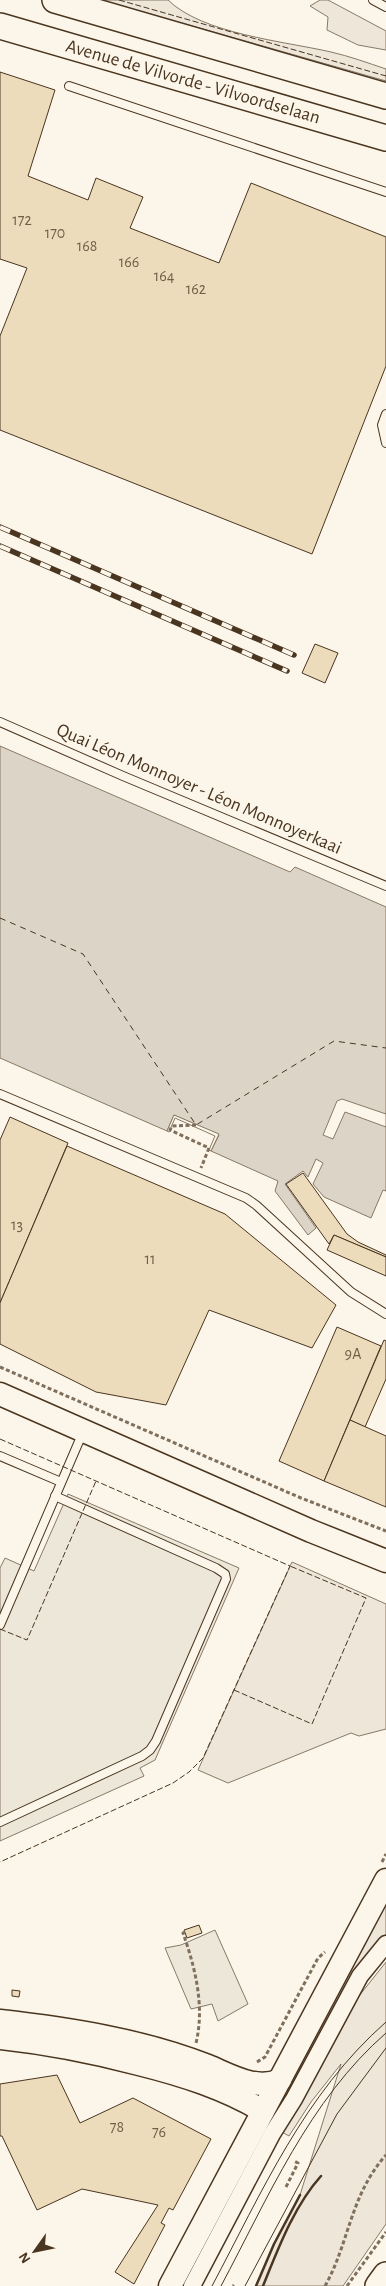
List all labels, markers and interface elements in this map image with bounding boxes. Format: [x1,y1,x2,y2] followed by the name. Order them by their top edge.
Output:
[64,37,322,127] street label: Avenue de Vilvorde - Vilvoordselaan
[12,212,32,228] house number: 172
[45,225,65,241] house number: 170
[77,238,97,254] house number: 168
[119,254,139,270] house number: 166
[154,268,175,284] house number: 164
[186,281,206,297] house number: 162
[54,720,344,858] street label: Quai Léon Monnoyer - Léon Monnoyerkaai
[11,1217,23,1233] house number: 13
[144,1251,156,1267] house number: 11
[345,1346,361,1362] house number: 9A
[110,2119,124,2135] house number: 78
[152,2124,166,2140] house number: 76
[10,2226,60,2276] north arrow
[16,2250,33,2265] text: N

